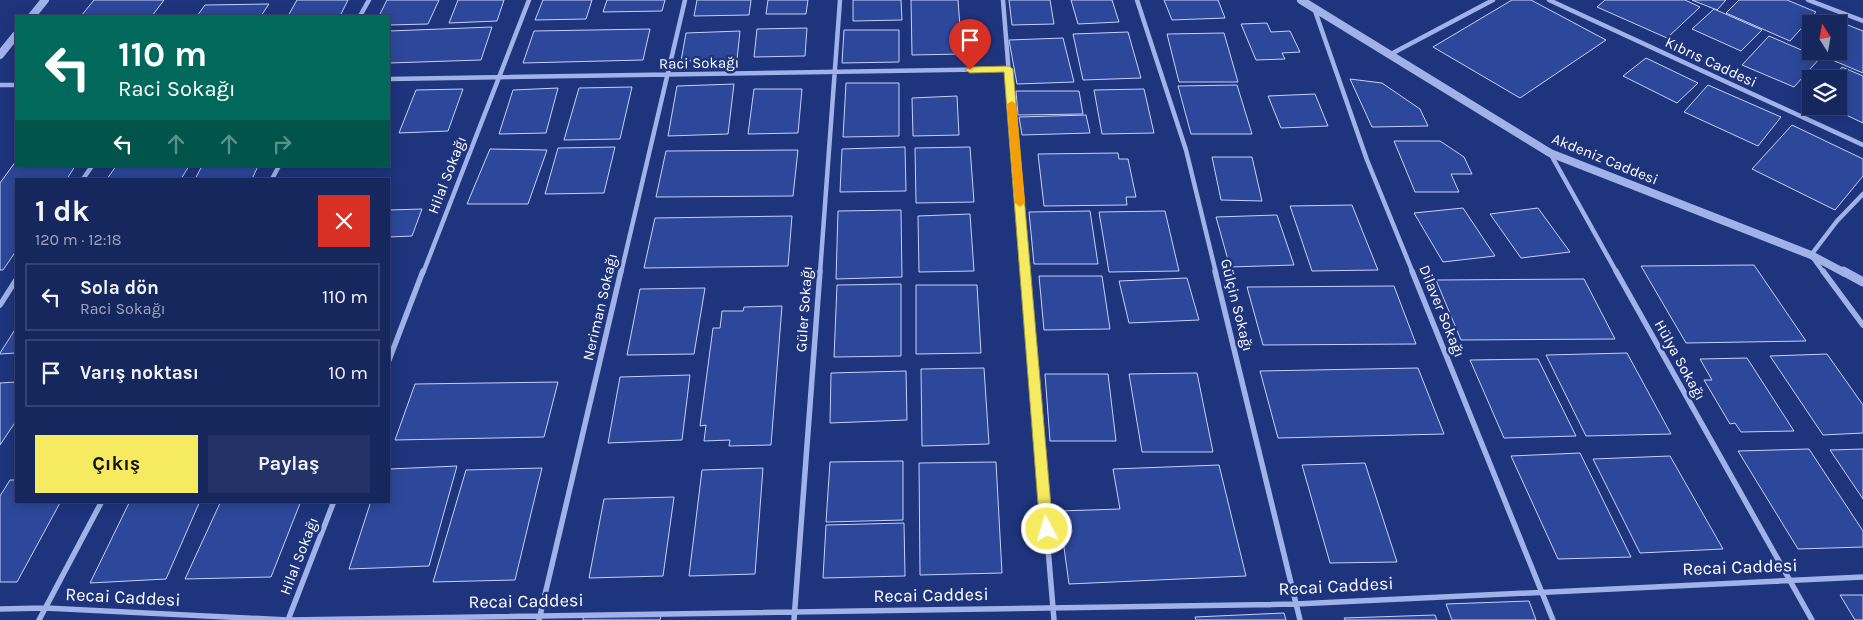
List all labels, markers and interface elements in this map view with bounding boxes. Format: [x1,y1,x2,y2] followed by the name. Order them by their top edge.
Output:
[1802,15,1848,60] north arrow
[1802,15,1847,115] map controls
[949,19,991,70] pin
[956,26,984,54] icon: arrive
[1662,33,1760,91] street label: Kıbrıs Caddesi
[118,34,207,75] text: 110 m
[35,35,100,100] icon: left
[659,53,739,73] street label: Raci Sokağı
[1802,70,1847,115] button: layers
[118,76,236,102] text: Raci Sokağı
[1549,129,1661,189] street label: Akdeniz Caddesi
[109,130,137,158] icon: left
[162,130,190,158] icon: ahead
[215,130,243,158] icon: ahead
[268,130,296,158] icon: right
[424,134,470,216] street label: Hilal Sokağı
[35,193,89,229] text: 1 dk
[318,195,370,247] button: close
[35,230,122,249] text: 120 m · 12:18
[579,252,621,362] street label: Neriman Sokağı
[1217,257,1257,353] street label: Gülçin Sokağı
[1415,262,1469,360] street label: Dilaver Sokağı
[792,265,816,353] street label: Güler Sokağı
[80,277,159,299] text: Sola dön
[37,283,65,311] icon: left
[322,286,368,308] text: 110 m
[80,299,165,318] text: Raci Sokağı
[1651,317,1709,403] street label: Hülya Sokağı
[37,359,65,387] icon: arrive
[80,362,199,384] text: Varış noktası
[328,362,368,384] text: 10 m
[35,435,198,493] button: Çıkış
[208,435,370,493] button: Paylaş
[1020,502,1072,554] position arrow
[276,515,322,597] street label: Hilal Sokağı
[1682,554,1798,580] street label: Recai Caddesi
[1278,572,1394,600] street label: Recai Caddesi
[65,583,181,611] street label: Recai Caddesi
[873,583,989,607] street label: Recai Caddesi
[468,589,584,613] street label: Recai Caddesi

